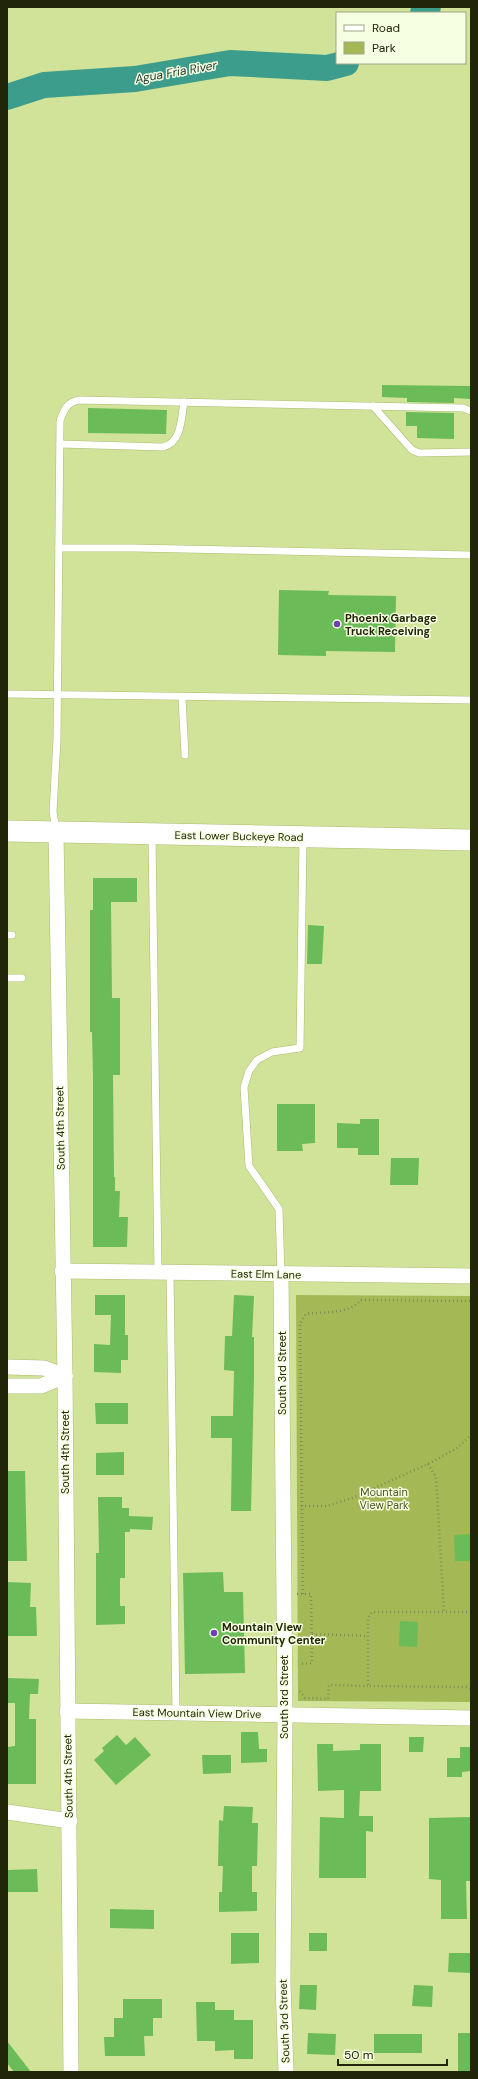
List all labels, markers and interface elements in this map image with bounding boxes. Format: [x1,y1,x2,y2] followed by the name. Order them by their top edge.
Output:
[336,12,466,64] legend
[372,20,400,36] text: Road
[372,40,396,56] text: Park
[133,57,219,87] water label: Agua Fria River
[345,611,437,638] place label: Phoenix Garbage Truck Receiving
[332,619,342,629] marker: Phoenix Garbage Truck Receiving
[174,828,304,844] street label: East Lower Buckeye Road
[52,1086,68,1170] street label: South 4th Street
[231,1266,301,1282] street label: East Elm Lane
[275,1331,289,1415] street label: South 3rd Street
[58,1410,72,1494] street label: South 4th Street
[359,1485,409,1512] park label: Mountain View Park
[222,1620,326,1647] place label: Mountain View Community Center
[209,1628,219,1638] marker: Mountain View Community Center
[277,1655,291,1739] street label: South 3rd Street
[133,1705,261,1721] street label: East Mountain View Drive
[60,1734,76,1818] street label: South 4th Street
[276,1979,292,2063] street label: South 3rd Street
[338,2041,447,2067] scale bar
[344,2047,373,2063] text: 50 m

